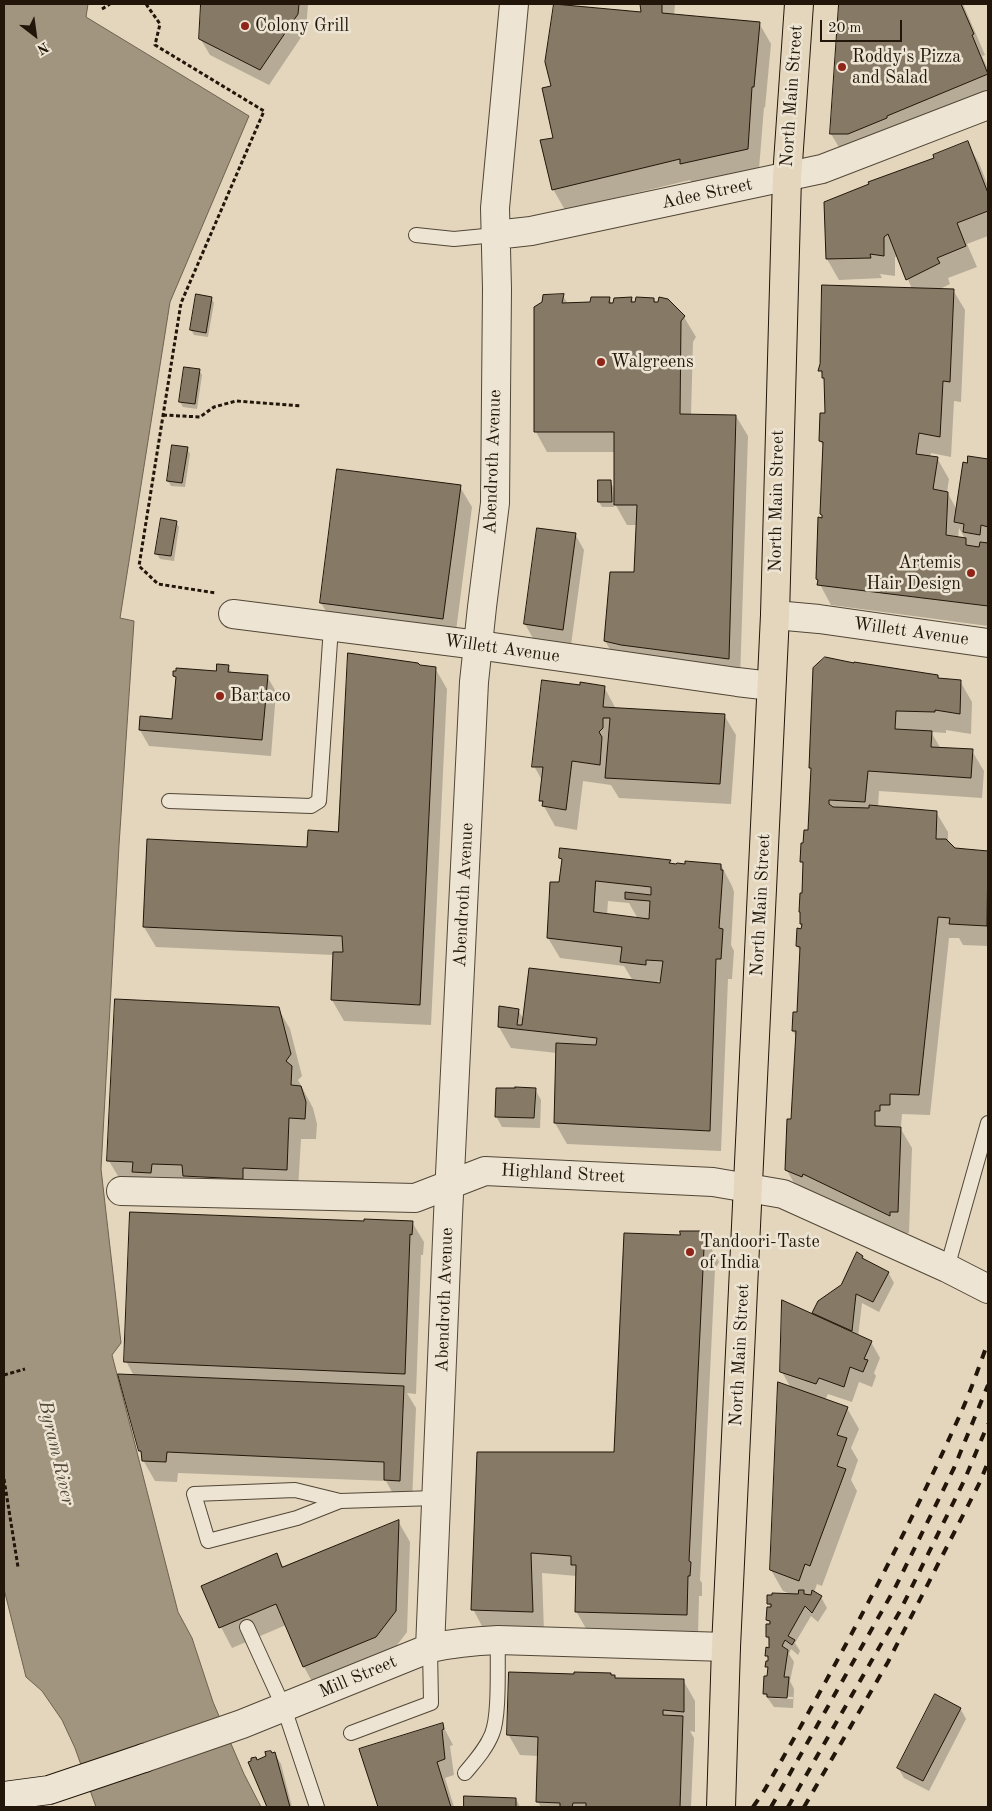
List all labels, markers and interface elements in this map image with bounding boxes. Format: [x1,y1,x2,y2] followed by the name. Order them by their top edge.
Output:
[10,10,60,60] north arrow
[822,10,904,42] scale bar
[255,15,349,37] place label: Colony Grill
[239,20,251,32] marker: Colony Grill
[828,21,862,36] text: 20 m
[776,24,808,168] street label: North Main Street
[34,39,51,57] text: N
[852,46,961,88] place label: Roddy's Pizza and Salad
[836,61,848,73] marker: Roddy's Pizza and Salad
[660,174,754,214] street label: Adee Street
[611,351,694,373] place label: Walgreens
[595,356,607,368] marker: Walgreens
[480,389,506,535] street label: Abendroth Avenue
[765,430,789,572] street label: North Main Street
[866,552,961,594] place label: Artemis Hair Design
[965,567,977,579] marker: Artemis Hair Design
[852,613,970,651] street label: Willett Avenue
[443,630,561,668] street label: Willett Avenue
[230,685,291,707] place label: Bartaco
[214,690,226,702] marker: Bartaco
[449,822,479,968] street label: Abendroth Avenue
[746,833,776,977] street label: North Main Street
[500,1160,626,1188] street label: Highland Street
[432,1227,458,1373] street label: Abendroth Avenue
[700,1231,820,1274] place label: Tandoori-Taste of India
[684,1246,696,1258] marker: Tandoori-Taste of India
[725,1283,755,1427] street label: North Main Street
[33,1398,79,1508] water label: Byram River
[316,1651,400,1703] street label: Mill Street

